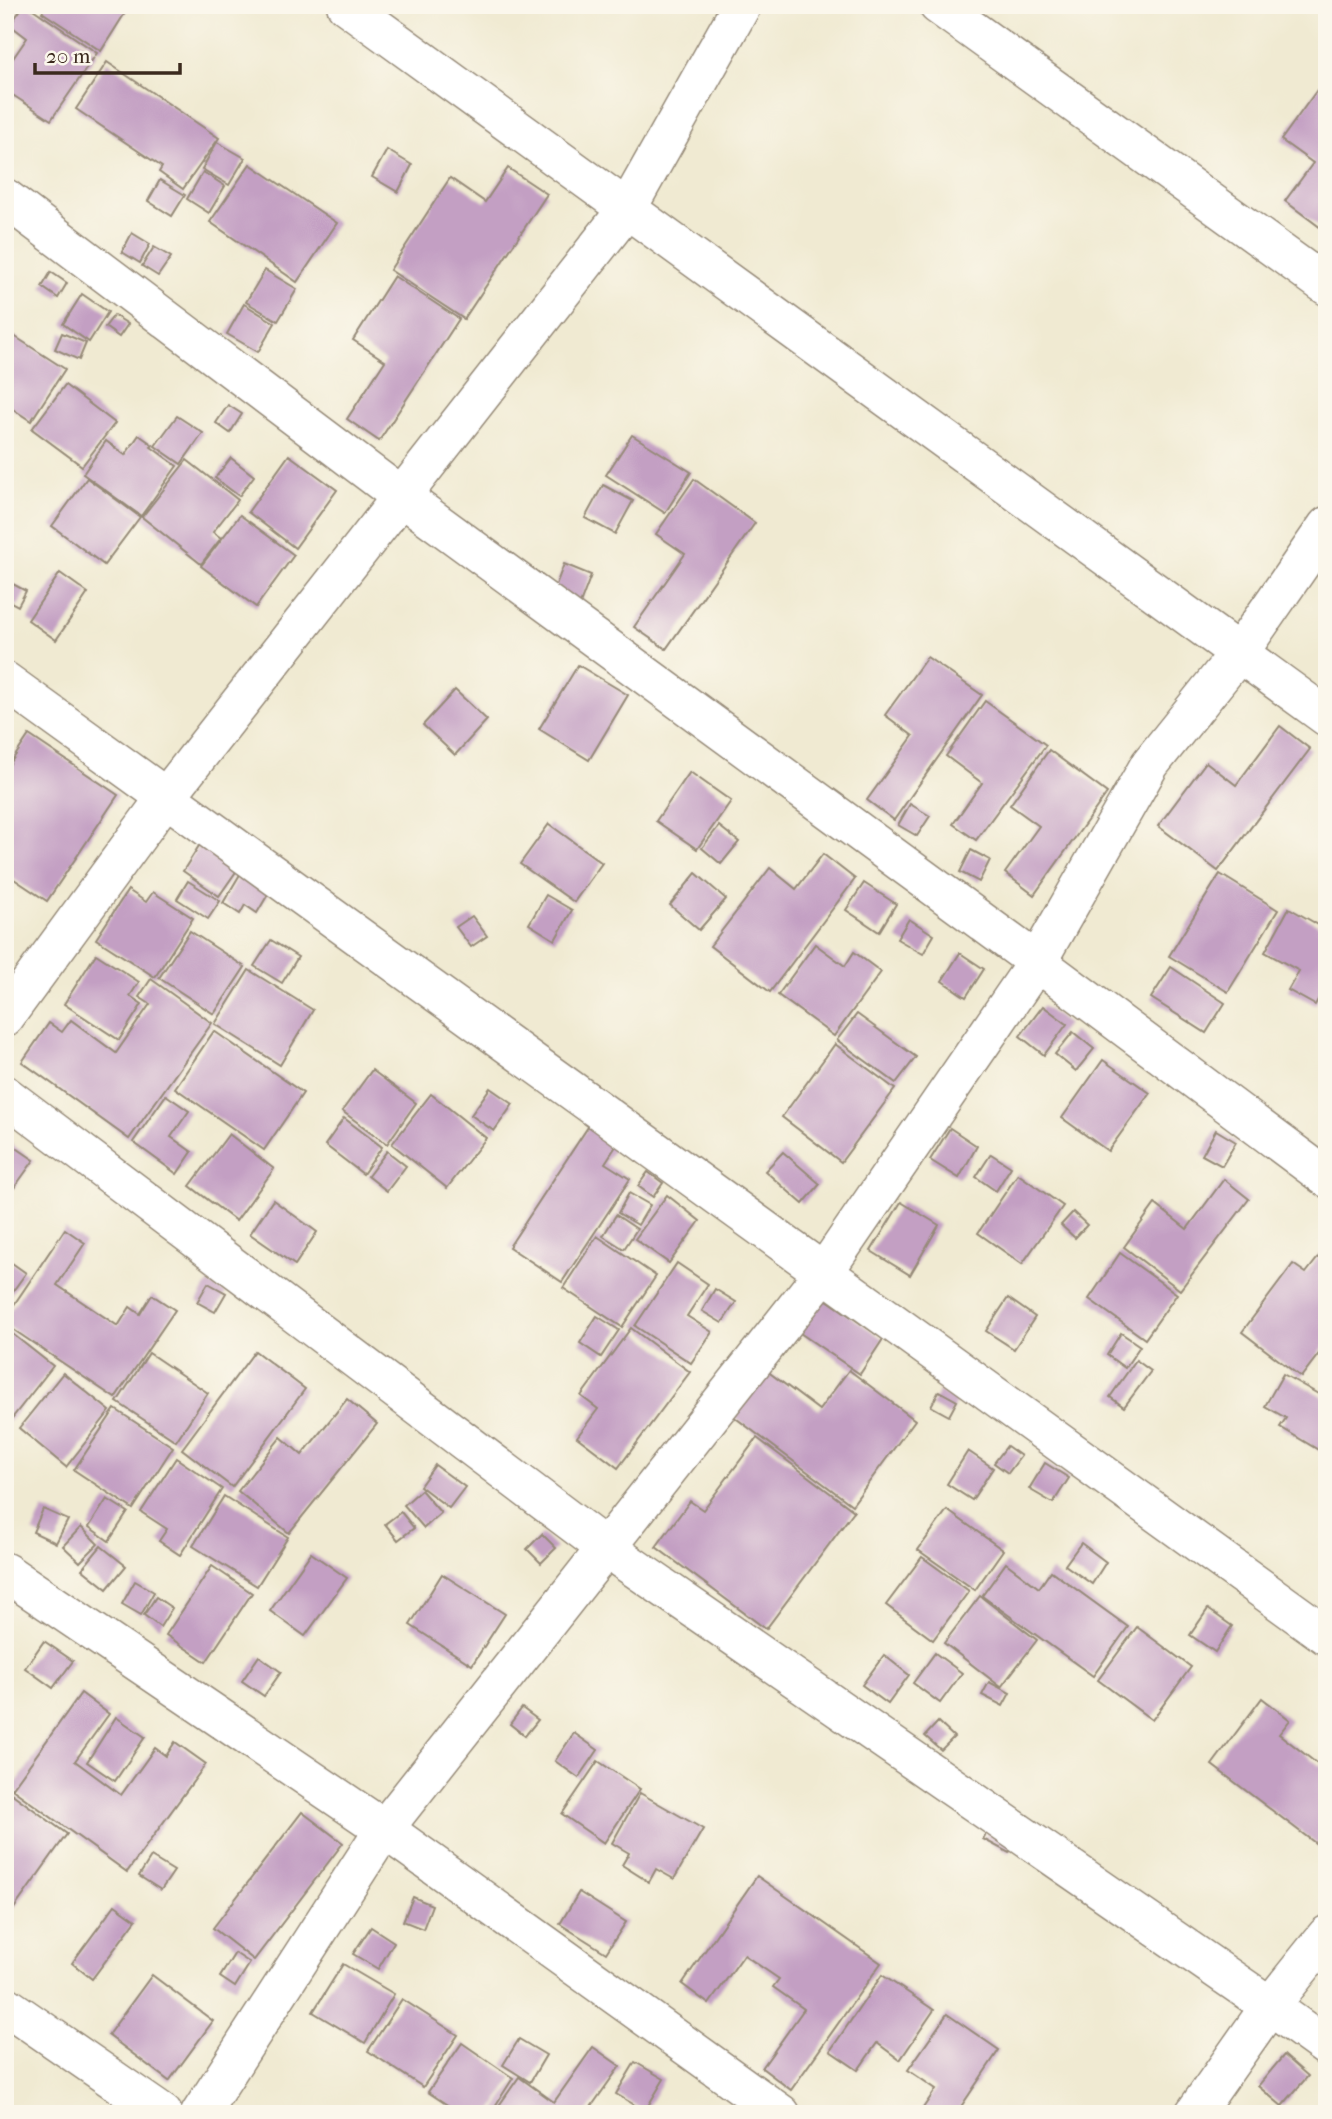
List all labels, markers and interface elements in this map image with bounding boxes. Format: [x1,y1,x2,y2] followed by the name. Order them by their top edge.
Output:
[35,32,180,76] scale bar
[46,44,91,68] text: 20 m

